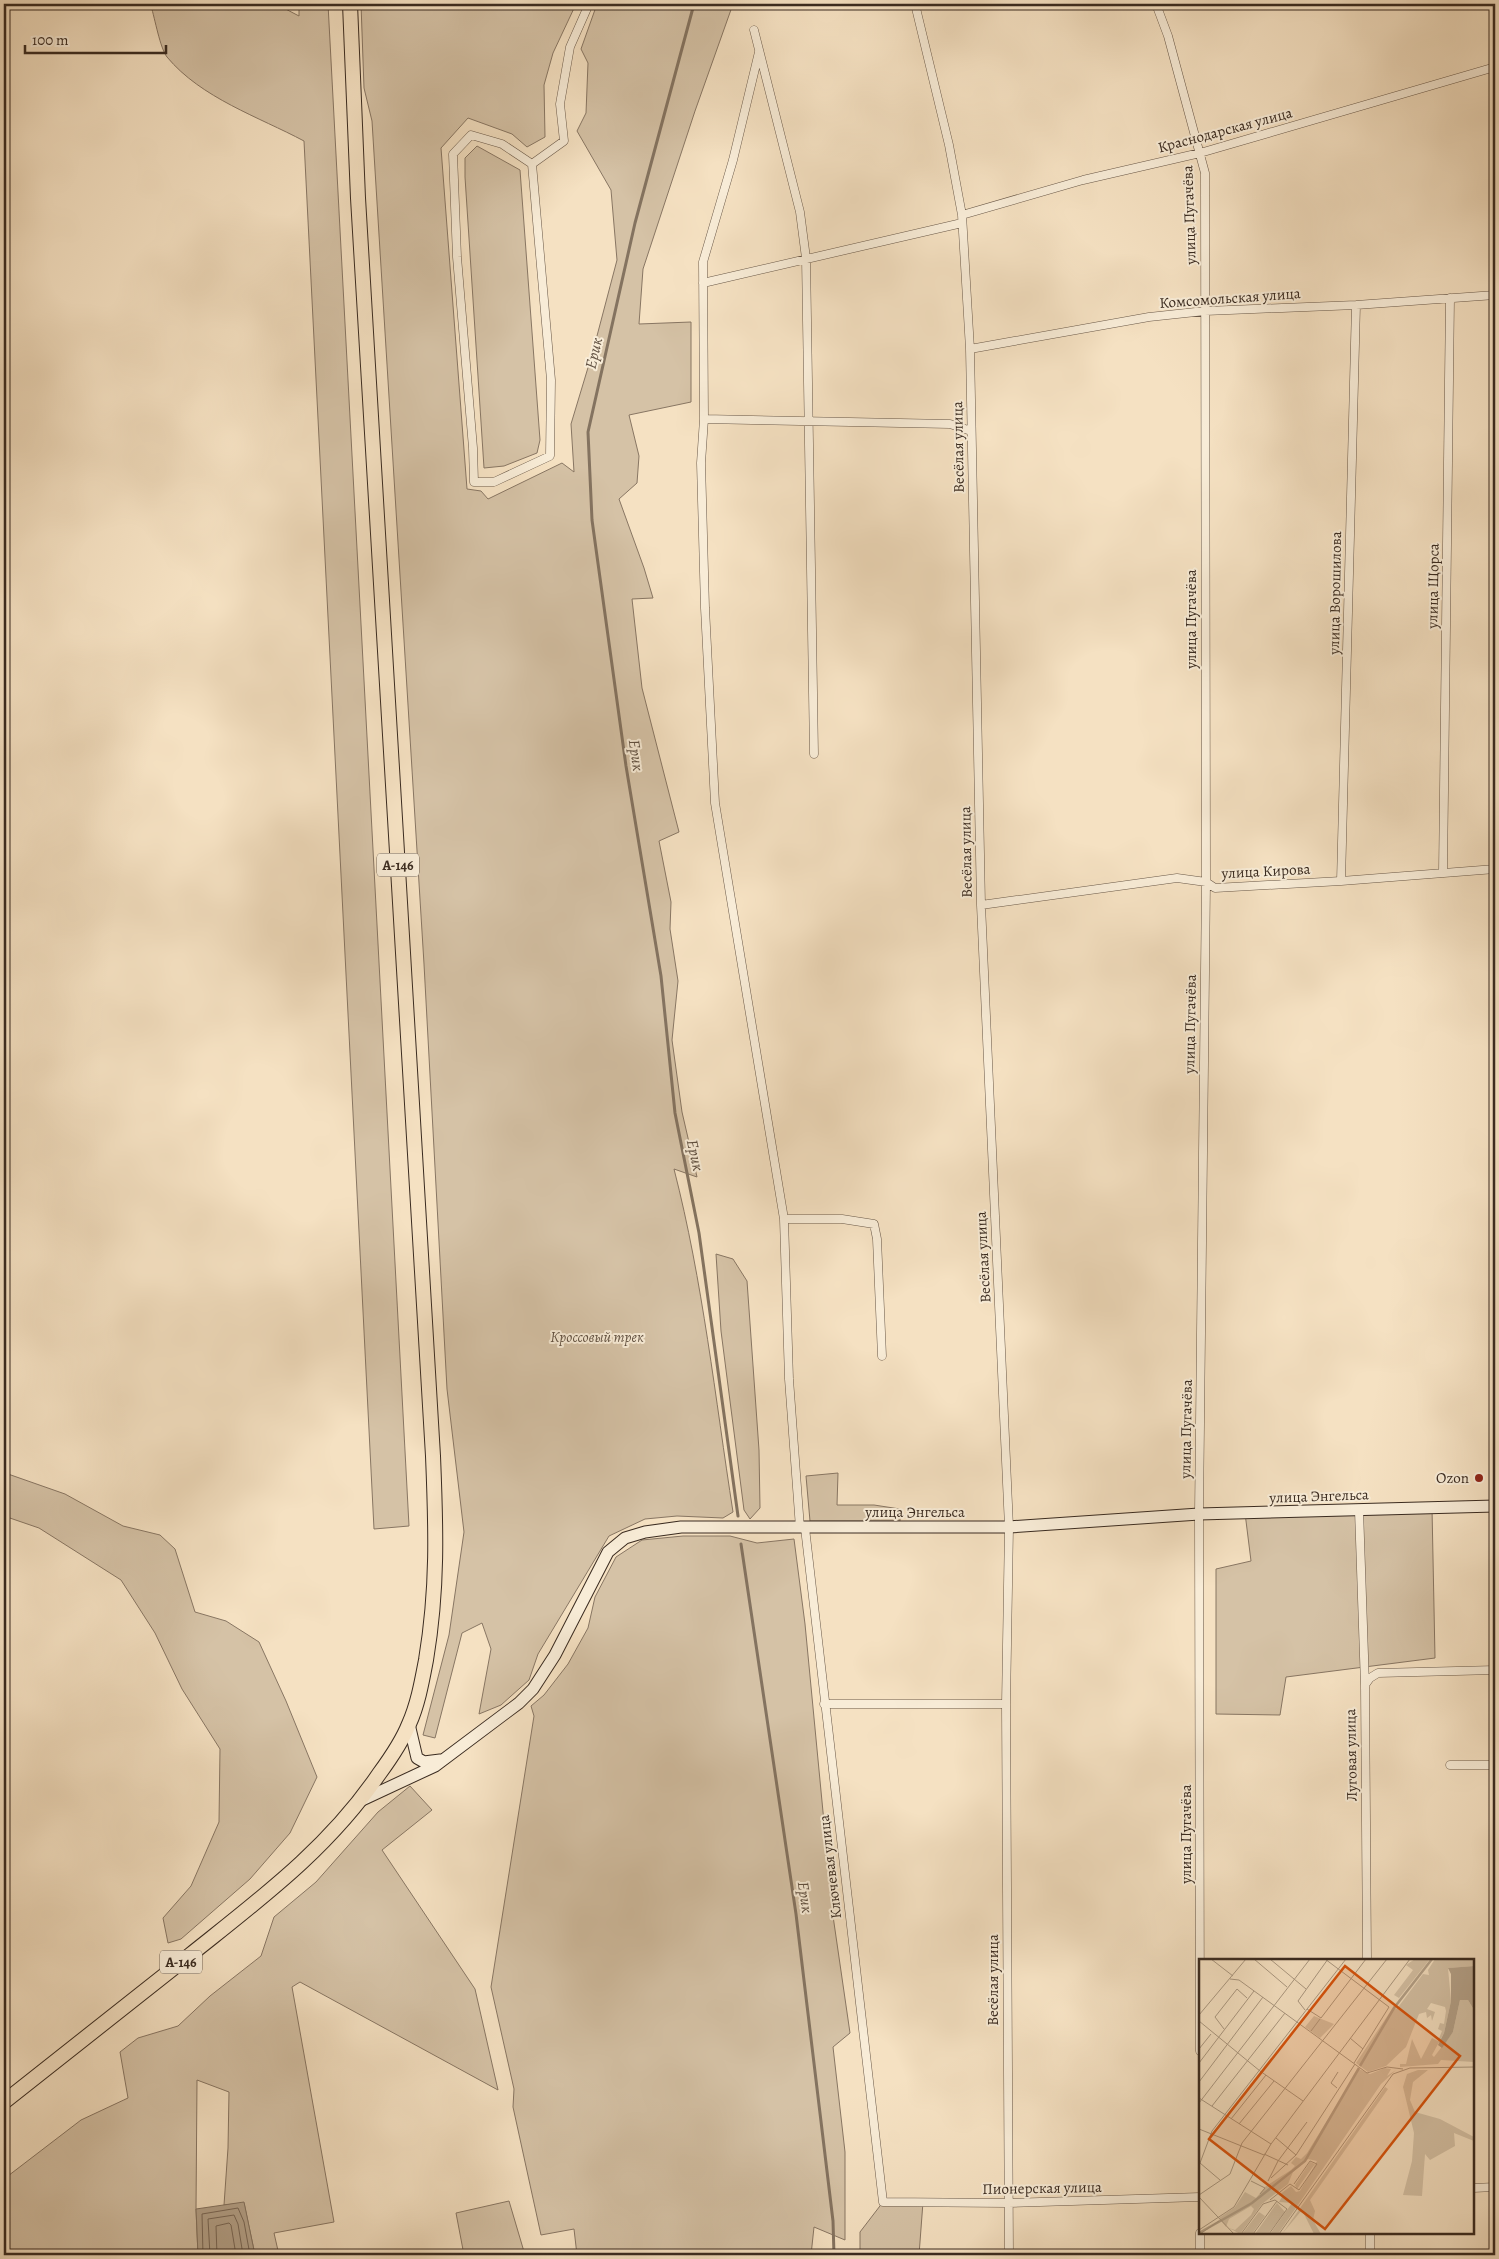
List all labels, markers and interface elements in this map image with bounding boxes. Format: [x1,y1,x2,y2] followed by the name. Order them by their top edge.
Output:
[25,22,166,54] scale bar
[32,30,69,50] text: 100 m
[1156,102,1295,158] street label: Краснодарская улица
[1177,165,1201,266] street label: улица Пугачёва
[1159,283,1301,313] street label: Комсомольская улица
[580,335,608,371] water label: Ерик
[947,401,969,493] street label: Весёлая улица
[1324,531,1346,656] street label: улица Ворошилова
[1422,543,1444,630] street label: улица Щорса
[1181,569,1201,670] street label: улица Пугачёва
[623,738,649,772] water label: Ерик
[955,806,977,898] street label: Весёлая улица
[377,854,419,876] road number: А-146
[1220,859,1311,883] street label: улица Кирова
[1179,974,1201,1075] street label: улица Пугачёва
[681,1137,709,1173] water label: Ерик
[971,1211,995,1303] street label: Весёлая улица
[550,1327,644,1347] park label: Кроссовый трек
[1175,1379,1197,1480] street label: улица Пугачёва
[1436,1468,1469,1488] place label: Ozon
[1473,1472,1485,1484] marker: Ozon
[1268,1484,1369,1508] street label: улица Энгельса
[864,1502,965,1522] street label: улица Энгельса
[1340,1708,1362,1801] street label: Луговая улица
[1176,1784,1196,1885] street label: улица Пугачёва
[814,1814,846,1920] street label: Ключевая улица
[792,1880,818,1914] water label: Ерик
[983,1934,1003,2026] street label: Весёлая улица
[160,1950,202,1974] road number: А-146
[1199,1959,1474,2234] inset map
[982,2177,1102,2199] street label: Пионерская улица

